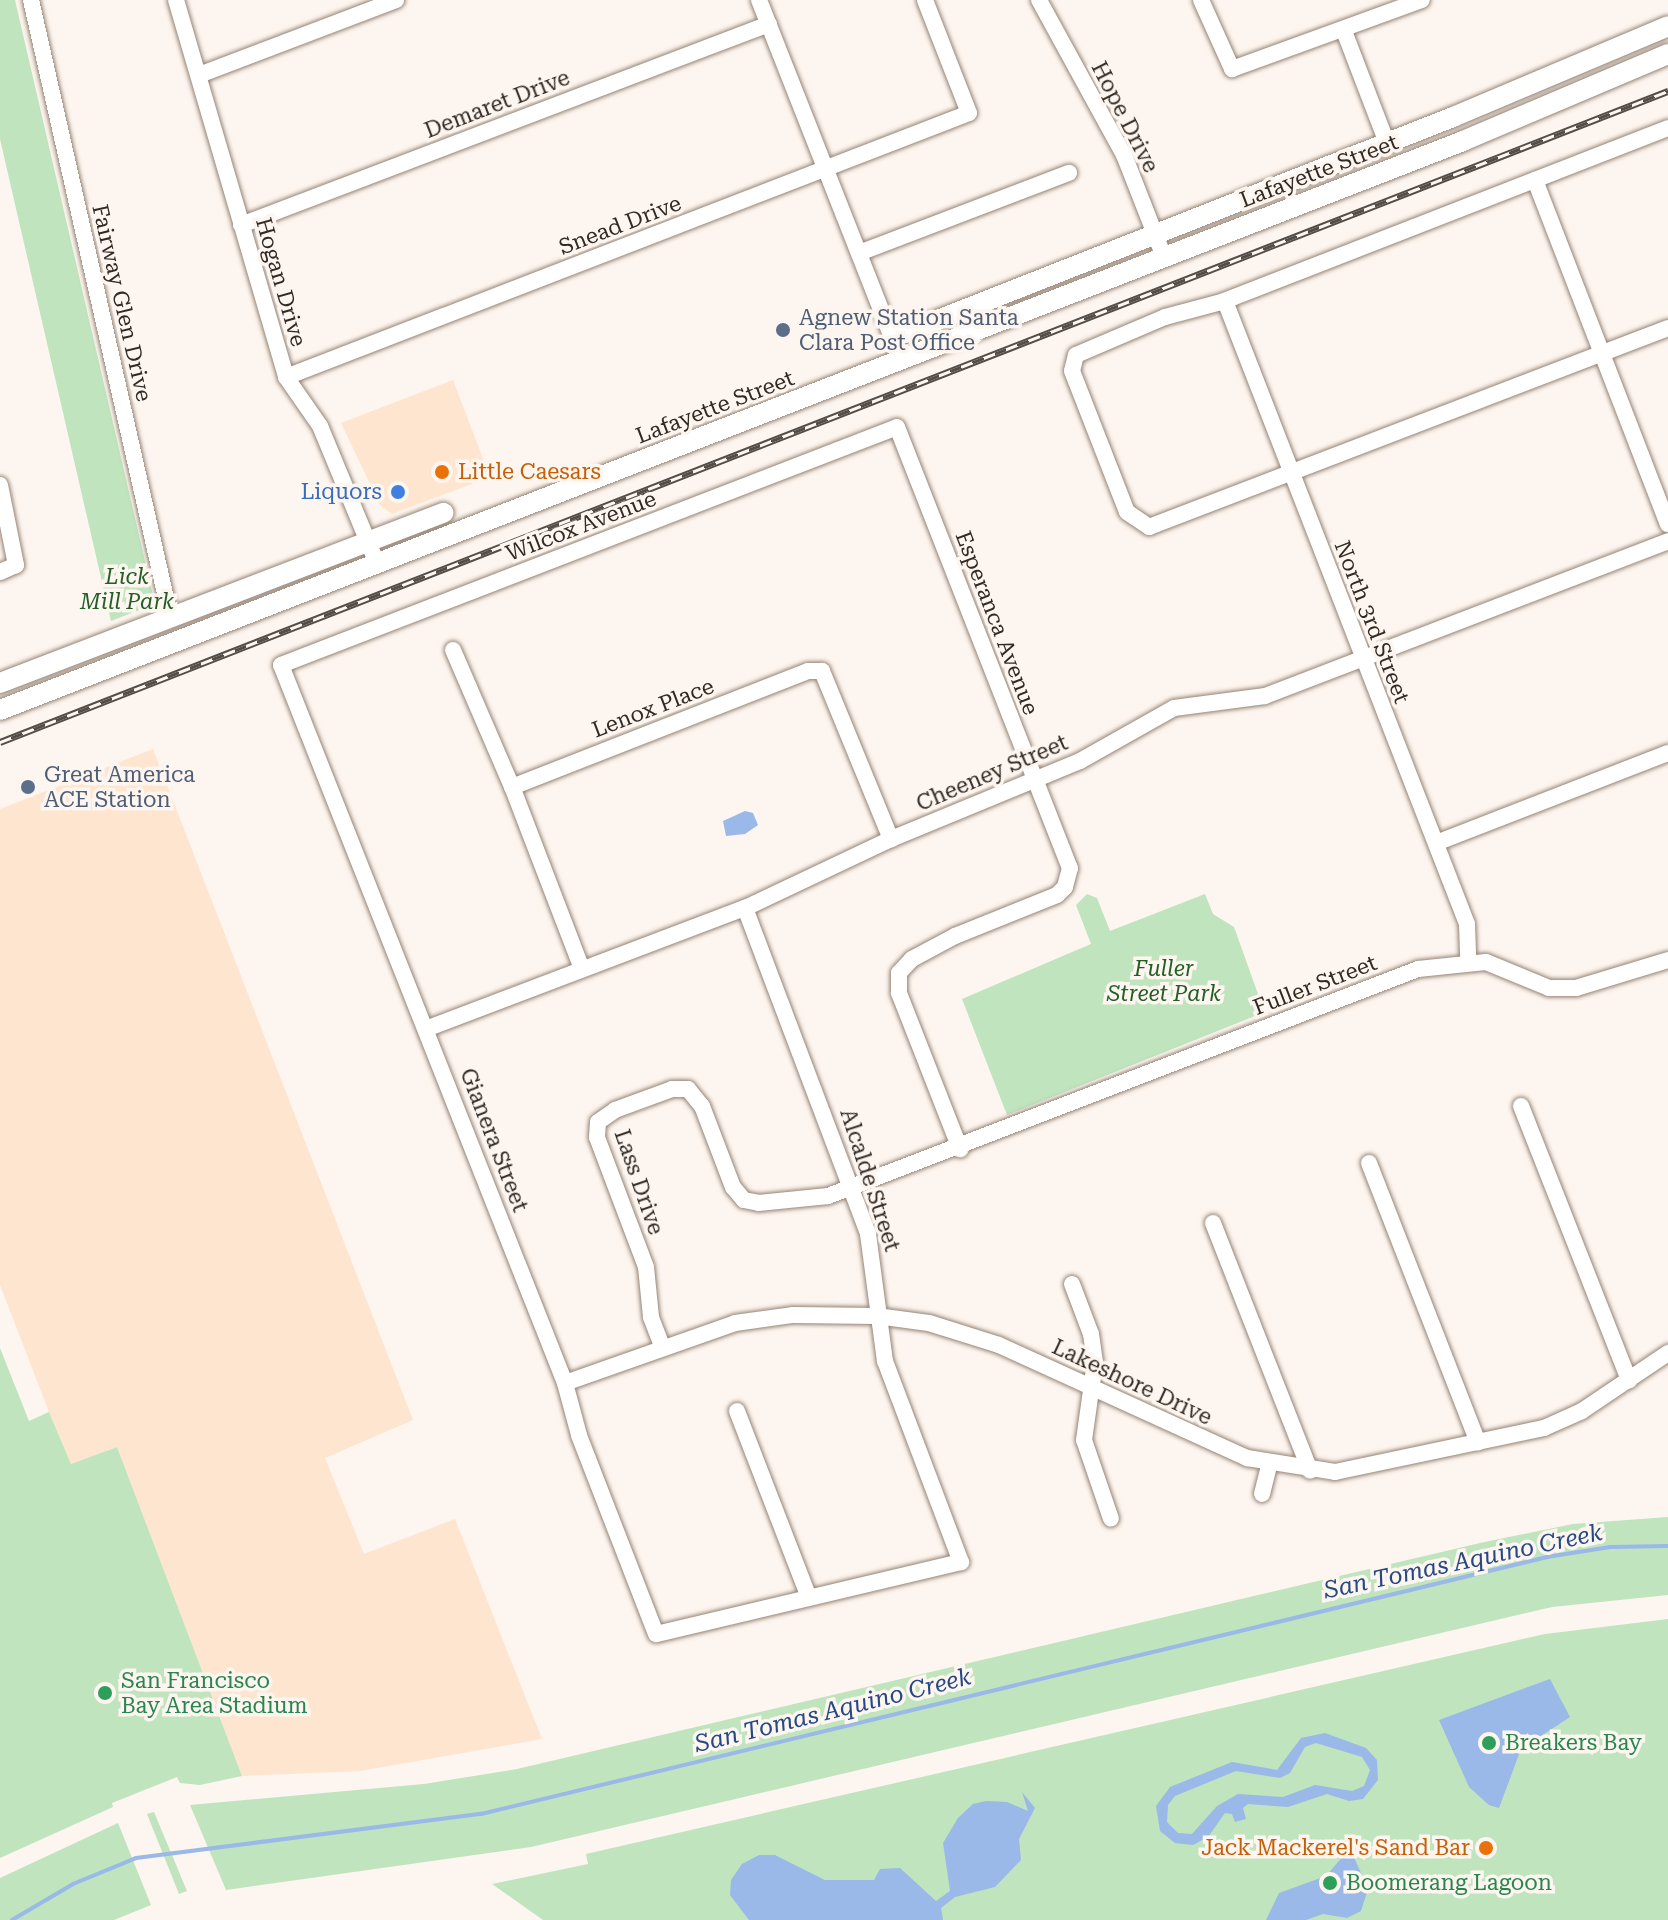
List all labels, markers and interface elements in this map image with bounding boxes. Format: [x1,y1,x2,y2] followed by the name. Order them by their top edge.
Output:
[1086,57,1164,177] street label: Hope Drive
[421,64,573,144] street label: Demaret Drive
[1236,129,1402,213] street label: Lafayette Street
[555,190,685,260] street label: Snead Drive
[86,202,158,404] street label: Fairway Glen Drive
[250,215,312,349] street label: Hogan Drive
[799,304,1019,356] place label: Agnew Station Santa Clara Post Office
[774,321,792,339] marker: Agnew Station Santa Clara Post Office
[632,365,798,449] street label: Lafayette Street
[458,459,601,485] place label: Little Caesars
[433,463,451,481] marker: Little Caesars
[301,479,382,505] place label: Liquors
[389,483,407,501] marker: Liquors
[502,485,660,567] street label: Wilcox Avenue
[950,527,1044,719] street label: Esperanca Avenue
[1329,537,1415,707] street label: North 3rd Street
[80,563,174,614] park label: Lick Mill Park
[588,673,718,743] street label: Lenox Place
[912,729,1072,817] street label: Cheeney Street
[44,761,195,812] place label: Great America ACE Station
[19,778,37,796] marker: Great America ACE Station
[1249,949,1381,1021] street label: Fuller Street
[1107,955,1221,1006] park label: Fuller Street Park
[455,1064,533,1216] street label: Gianera Street
[835,1105,905,1255] street label: Alcalde Street
[609,1126,669,1238] street label: Lass Drive
[1048,1333,1216,1431] street label: Lakeshore Drive
[1321,1518,1605,1606] water label: San Tomas Aquino Creek
[692,1663,974,1759] water label: San Tomas Aquino Creek
[121,1667,308,1718] place label: San Francisco Bay Area Stadium
[96,1684,114,1702] marker: San Francisco Bay Area Stadium
[1505,1730,1642,1756] place label: Breakers Bay
[1480,1734,1498,1752] marker: Breakers Bay
[1201,1835,1470,1861] place label: Jack Mackerel's Sand Bar
[1477,1839,1495,1857] marker: Jack Mackerel's Sand Bar
[1346,1870,1552,1896] place label: Boomerang Lagoon
[1321,1874,1339,1892] marker: Boomerang Lagoon

